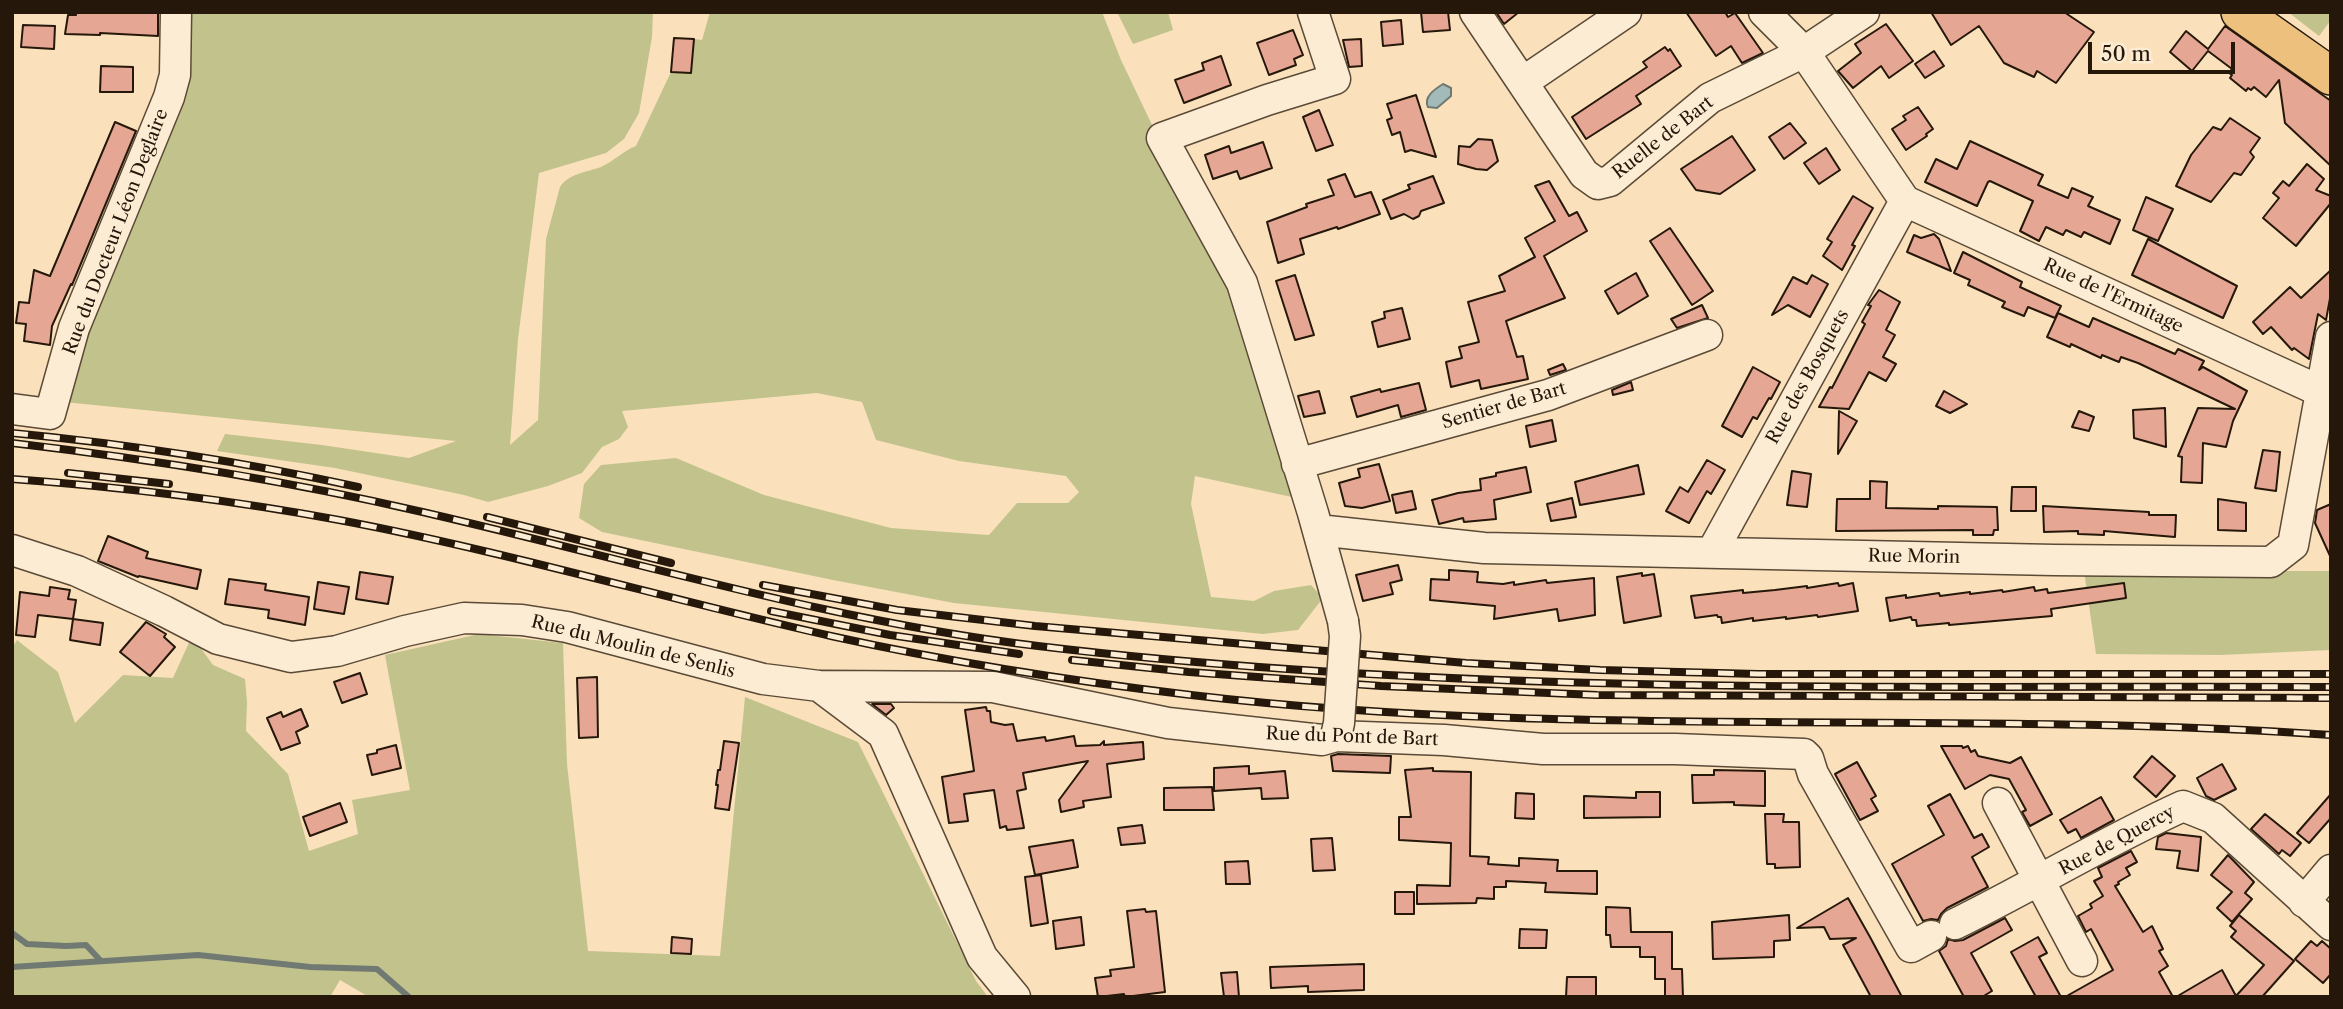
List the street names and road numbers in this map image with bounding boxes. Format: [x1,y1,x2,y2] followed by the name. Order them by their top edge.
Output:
[1608,92,1718,184] street label: Ruelle de Bart
[59,106,173,358] street label: Rue du Docteur Léon Deglaire
[2040,254,2186,338] street label: Rue de l'Ermitage
[1762,306,1854,448] street label: Rue des Bosquets
[1439,378,1569,434] street label: Sentier de Bart
[1868,545,1960,569] street label: Rue Morin
[529,611,737,683] street label: Rue du Moulin de Senlis
[1265,723,1439,751] street label: Rue du Pont de Bart
[2056,801,2178,881] street label: Rue de Quercy

